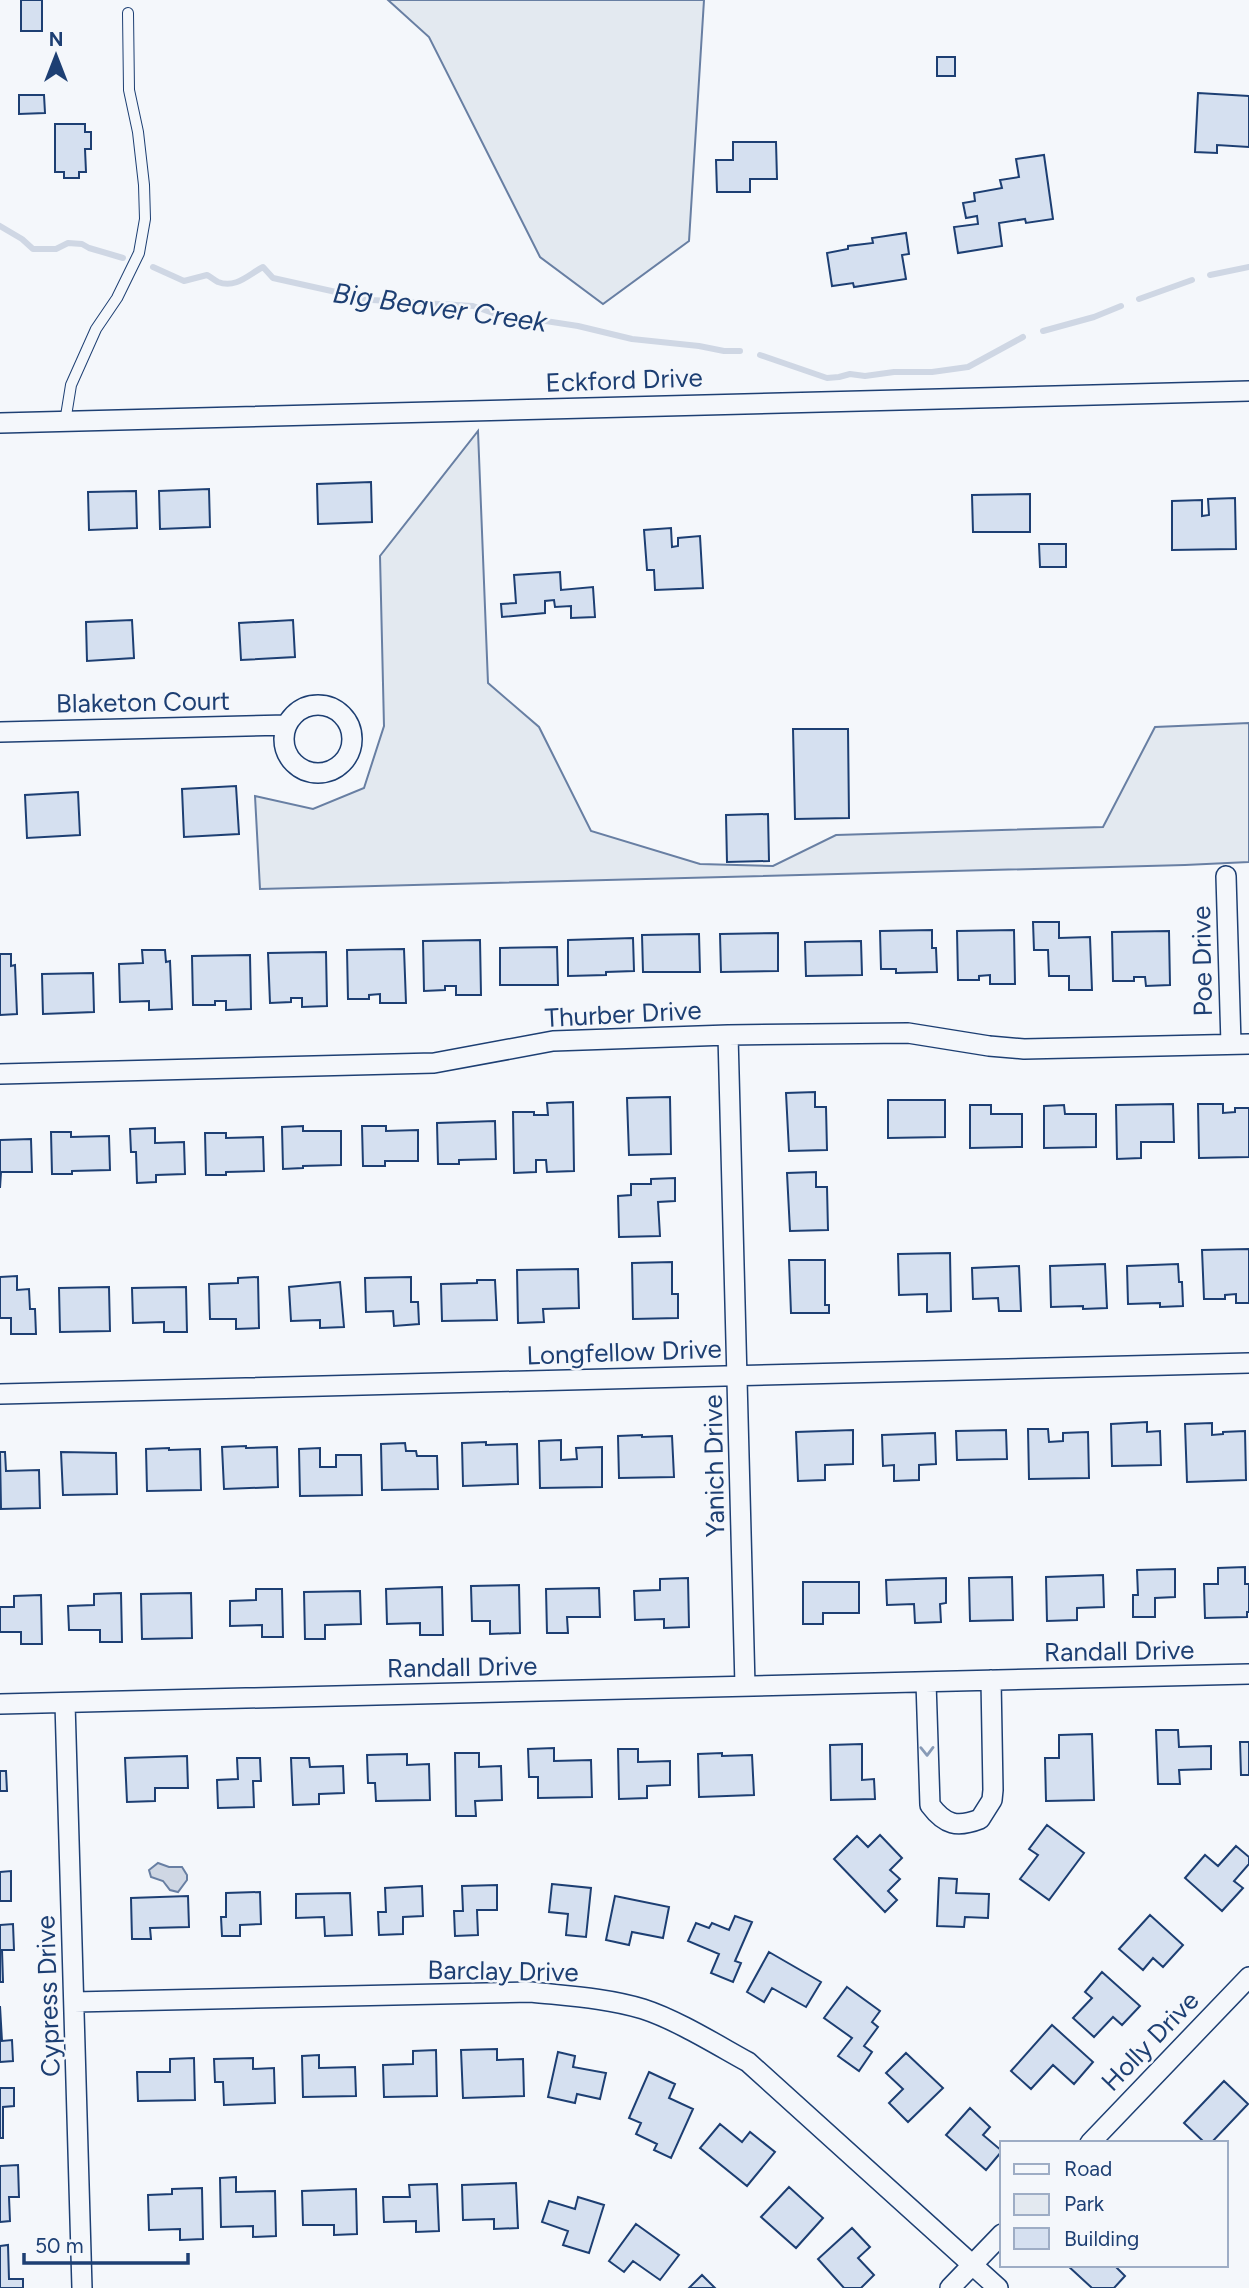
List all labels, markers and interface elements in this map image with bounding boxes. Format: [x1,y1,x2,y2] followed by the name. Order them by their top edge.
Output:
[21,21,91,91] north arrow
[49,28,63,51] text: N
[331,275,551,339] water label: Big Beaver Creek
[545,361,703,399] street label: Eckford Drive
[56,684,230,720] street label: Blaketon Court
[1185,905,1219,1017] street label: Poe Drive
[544,994,702,1034] street label: Thurber Drive
[526,1333,722,1371] street label: Longfellow Drive
[697,1394,731,1538] street label: Yanich Drive
[1043,1634,1195,1668] street label: Randall Drive
[386,1650,538,1684] street label: Randall Drive
[920,1745,935,1756] one-way arrow
[29,1915,67,2077] street label: Cypress Drive
[427,1954,579,1988] street label: Barclay Drive
[1095,1984,1205,2098] street label: Holly Drive
[1000,2141,1228,2267] legend
[1064,2156,1112,2181] text: Road
[1064,2191,1105,2216] text: Park
[24,2222,189,2266] scale bar
[1064,2226,1139,2251] text: Building
[35,2233,84,2258] text: 50 m

